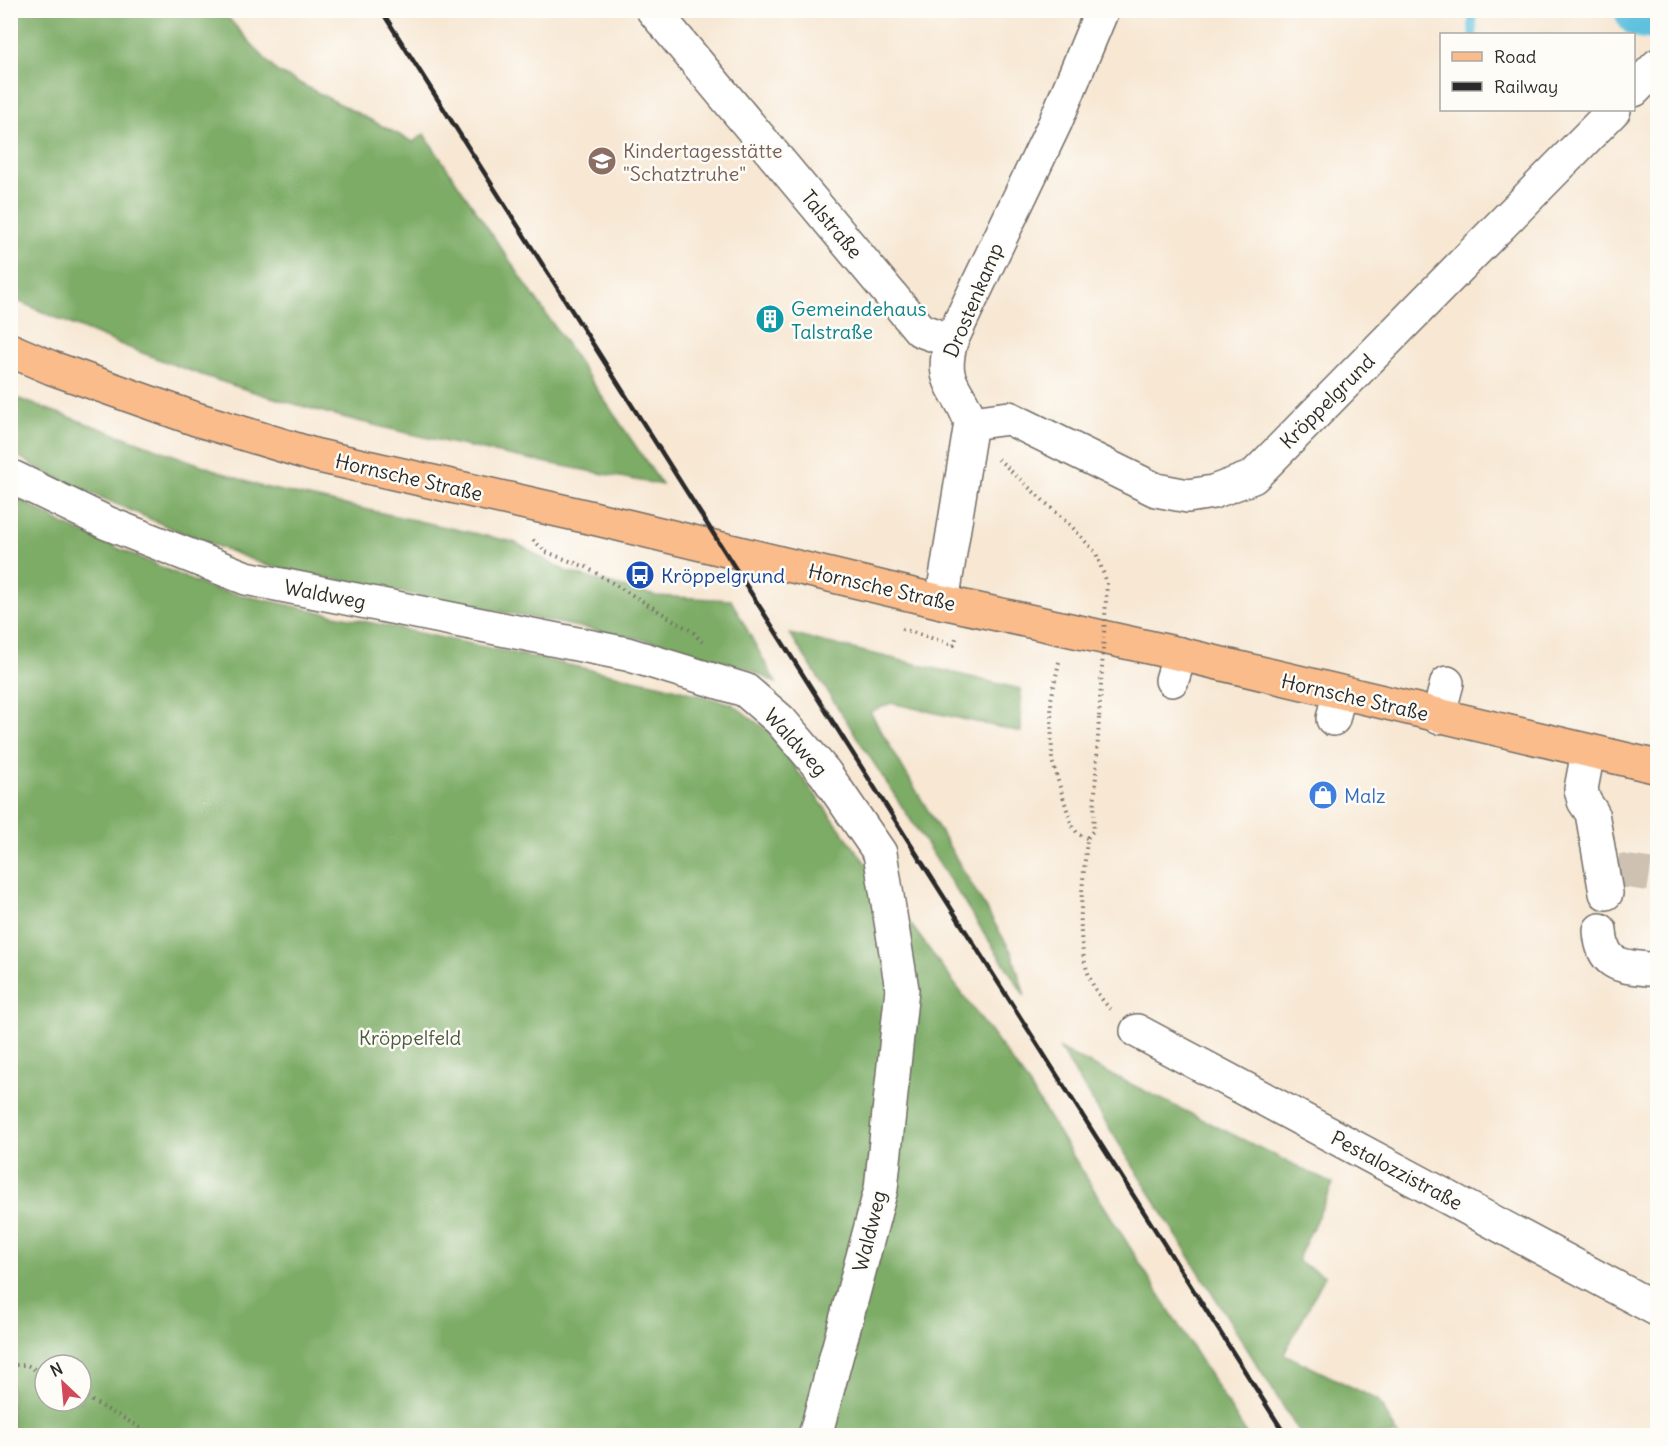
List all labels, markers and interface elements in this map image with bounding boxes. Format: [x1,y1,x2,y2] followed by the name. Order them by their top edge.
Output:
[1440,33,1635,111] legend
[1494,45,1537,68] text: Road
[1494,75,1558,98] text: Railway
[623,138,782,186] place label: Kindertagesstätte "Schatztruhe"
[586,145,618,177] school or university icon: Kindertagesstätte "Schatztruhe"
[796,185,868,263] street label: Talstraße
[938,239,1008,361] street label: Drostenkamp
[791,296,927,344] place label: Gemeindehaus Talstraße
[754,303,786,335] building icon: Gemeindehaus Talstraße
[1274,348,1380,454] street label: Kröppelgrund
[333,448,485,506] street label: Hornsche Straße
[806,558,958,616] street label: Hornsche Straße
[624,559,656,591] bus stop icon: Kröppelgrund
[661,563,785,588] place label: Kröppelgrund
[282,574,368,614] street label: Waldweg
[1279,668,1431,726] street label: Hornsche Straße
[759,703,833,781] street label: Waldweg
[1307,779,1339,811] shop icon: Malz
[1344,783,1386,808] place label: Malz
[359,1025,462,1050] park label: Kröppelfeld
[1327,1125,1467,1215] street label: Pestalozzistraße
[847,1188,891,1274] street label: Waldweg
[33,1353,93,1413] north arrow
[47,1358,66,1381] text: N

